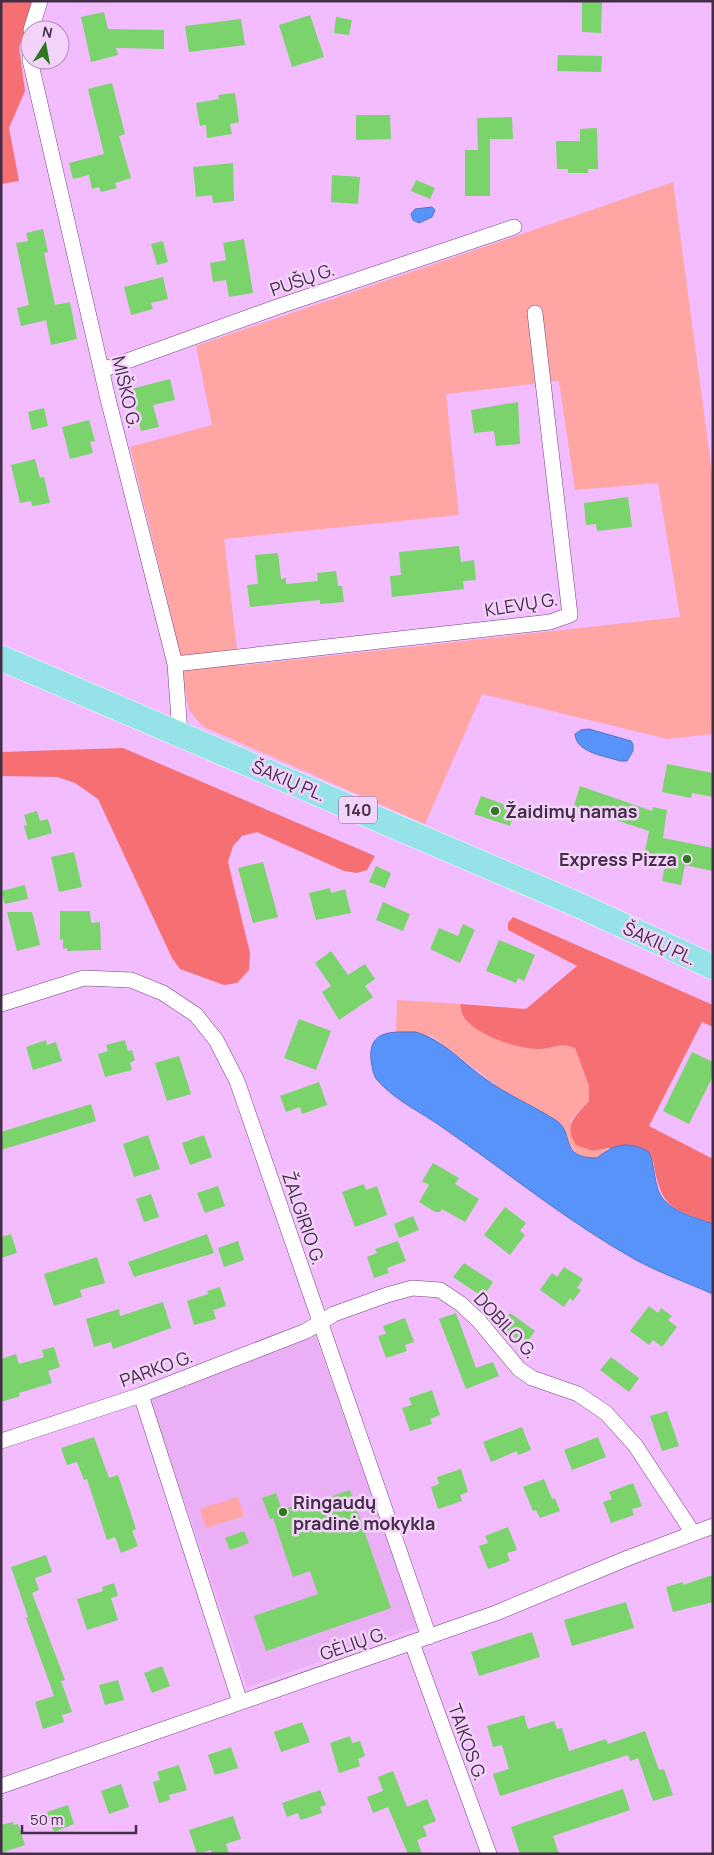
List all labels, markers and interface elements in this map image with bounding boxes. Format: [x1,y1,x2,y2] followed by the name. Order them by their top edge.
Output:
[20,20,70,70] north arrow
[41,21,54,42] text: N
[267,257,337,301] street label: PUŠŲ G.
[107,353,147,431] street label: MIŠKO G.
[483,586,559,622] street label: KLEVŲ G.
[248,754,330,806] street label: ŠAKIŲ PL.
[339,796,377,824] road number: 140
[505,799,638,823] place label: Žaidimų namas
[489,805,501,817] marker: Žaidimų namas
[559,847,677,871] place label: Express Pizza
[681,853,693,865] marker: Express Pizza
[619,916,701,970] street label: ŠAKIŲ PL.
[277,1168,331,1268] street label: ŽALGIRIO G.
[469,1287,543,1363] street label: DOBILO G.
[116,1344,196,1392] street label: PARKO G.
[293,1490,435,1535] place label: Ringaudų pradinė mokykla
[277,1506,289,1518] marker: Ringaudų pradinė mokykla
[317,1620,389,1666] street label: GĖLIŲ G.
[443,1700,493,1784] street label: TAIKOS G.
[22,1802,136,1834] scale bar
[30,1809,64,1830] text: 50 m

